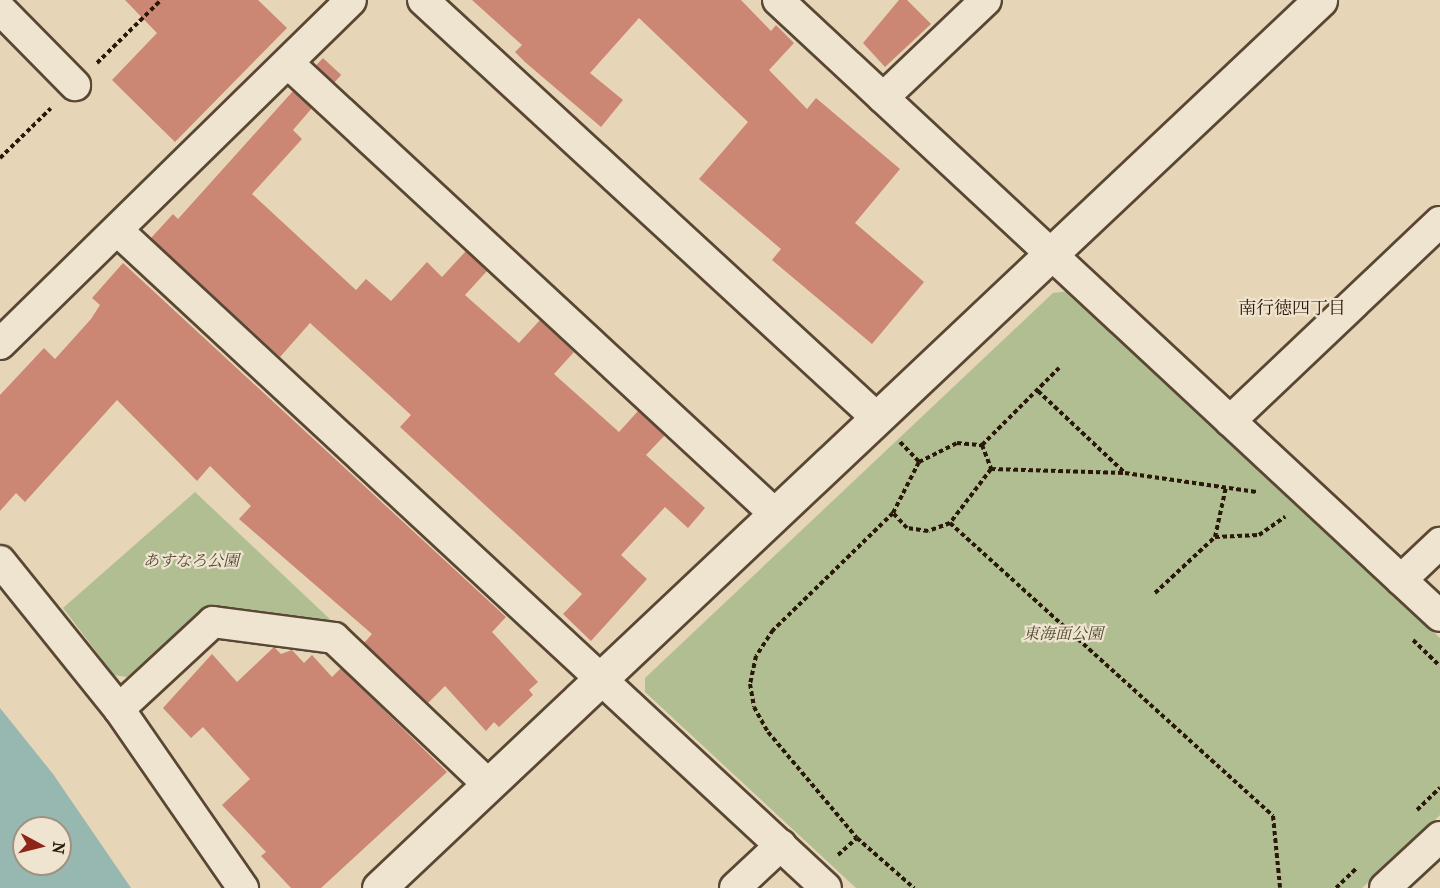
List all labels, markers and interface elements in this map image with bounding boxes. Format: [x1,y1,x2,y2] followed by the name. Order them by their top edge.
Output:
[1238,298,1346,320] district label: 南行徳四丁目
[143,551,239,571] park label: あすなろ公園
[1023,624,1103,644] park label: 東海面公園
[12,816,72,876] north arrow
[48,841,69,855] text: N

